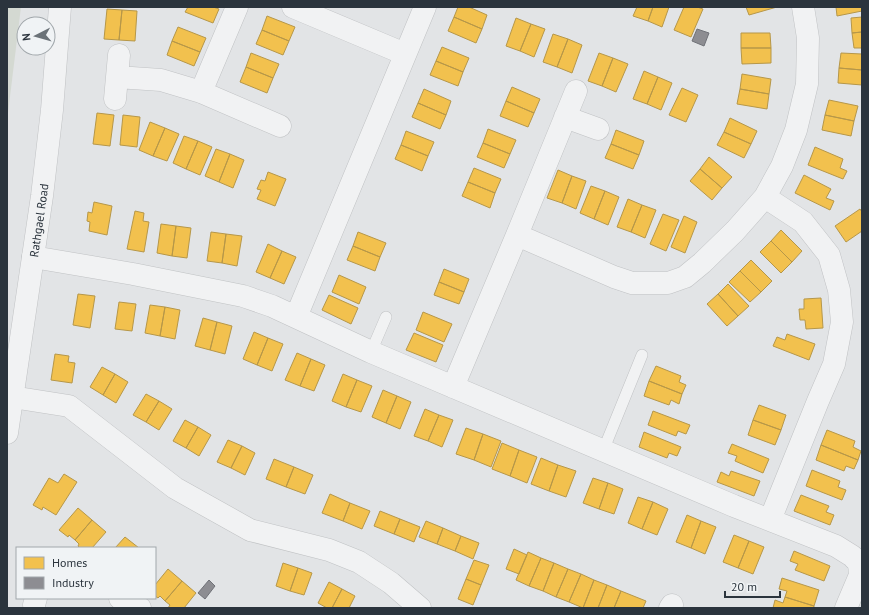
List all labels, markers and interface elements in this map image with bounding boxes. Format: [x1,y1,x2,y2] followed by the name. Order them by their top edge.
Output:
[16,16,56,56] north arrow
[19,33,33,41] text: N
[26,183,51,258] street label: Rathgael Road
[16,547,156,599] legend
[52,555,87,570] text: Homes
[725,573,780,599] scale bar
[52,575,94,590] text: Industry
[731,579,757,594] text: 20 m

